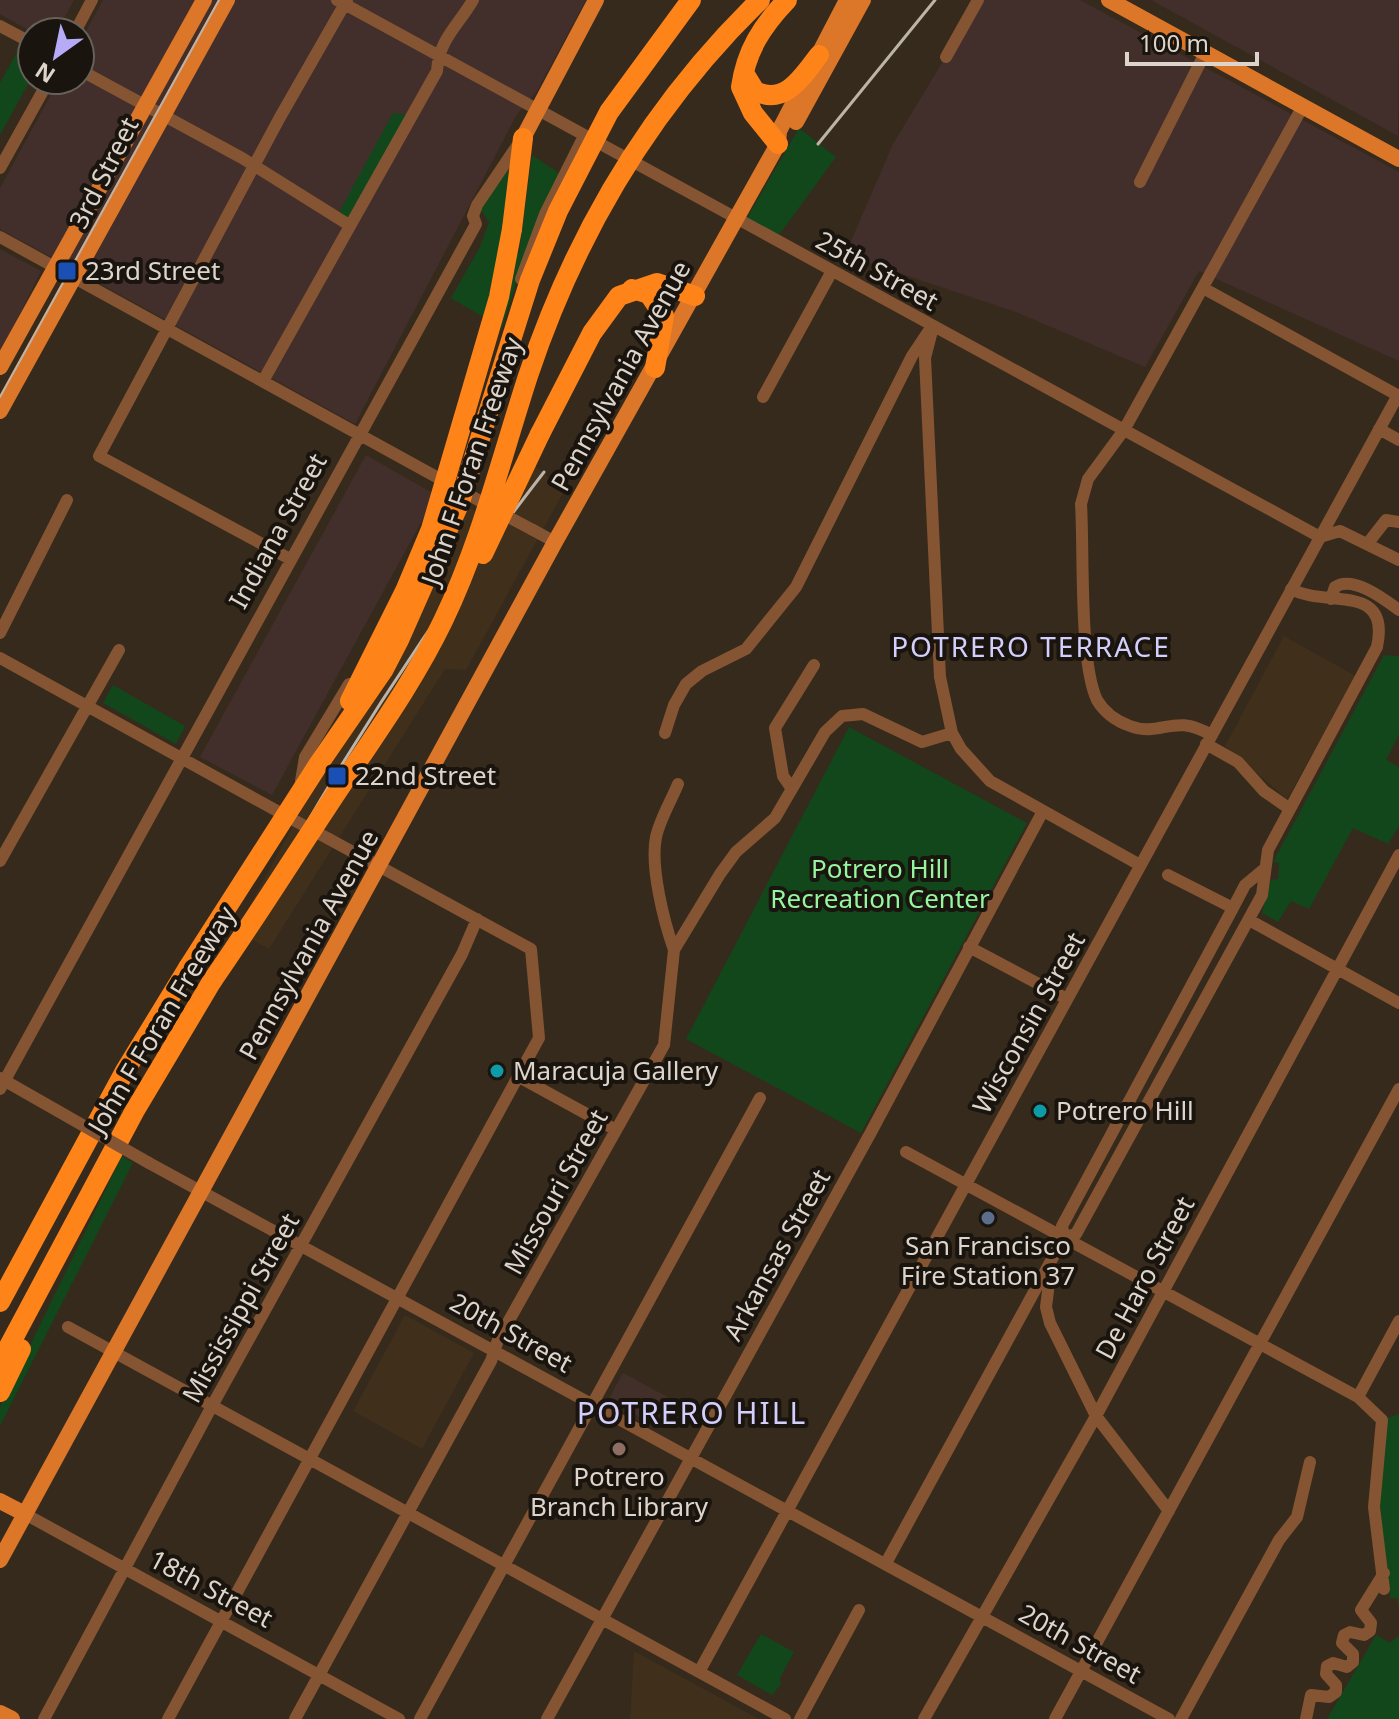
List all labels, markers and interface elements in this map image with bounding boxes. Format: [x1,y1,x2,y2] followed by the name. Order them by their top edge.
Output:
[16,16,96,96] north arrow
[1127,16,1257,66] scale bar
[1139,26,1209,59] text: 100 m
[29,56,60,91] text: N
[60,111,146,234] street label: 3rd Street
[810,222,945,318] street label: 25th Street
[85,252,220,288] place label: 23rd Street
[542,254,698,497] street label: Pennsylvania Avenue
[56,260,78,282] marker: 23rd Street
[411,331,531,592] street label: John F Foran Freeway
[220,446,335,615] street label: Indiana Street
[891,627,1171,665] district label: POTRERO TERRACE
[355,757,496,793] place label: 22nd Street
[326,765,348,787] marker: 22nd Street
[230,823,386,1066] street label: Pennsylvania Avenue
[770,850,990,916] park label: Potrero Hill Recreation Center
[77,898,244,1143] street label: John F Foran Freeway
[963,925,1093,1120] street label: Wisconsin Street
[513,1052,719,1088] place label: Maracuja Gallery
[488,1062,506,1080] marker: Maracuja Gallery
[1056,1092,1194,1128] place label: Potrero Hill
[495,1102,615,1281] street label: Missouri Street
[1031,1102,1049,1120] marker: Potrero Hill
[714,1162,838,1347] street label: Arkansas Street
[1086,1190,1202,1365] street label: De Haro Street
[173,1206,307,1409] street label: Mississippi Street
[979,1209,997,1227] marker: San Francisco Fire Station 37
[901,1227,1075,1293] place label: San Francisco Fire Station 37
[444,1284,579,1380] street label: 20th Street
[577,1392,807,1433] district label: POTRERO HILL
[610,1440,628,1458] marker: Potrero Branch Library
[530,1458,709,1524] place label: Potrero Branch Library
[144,1541,279,1636] street label: 18th Street
[1013,1595,1148,1691] street label: 20th Street

